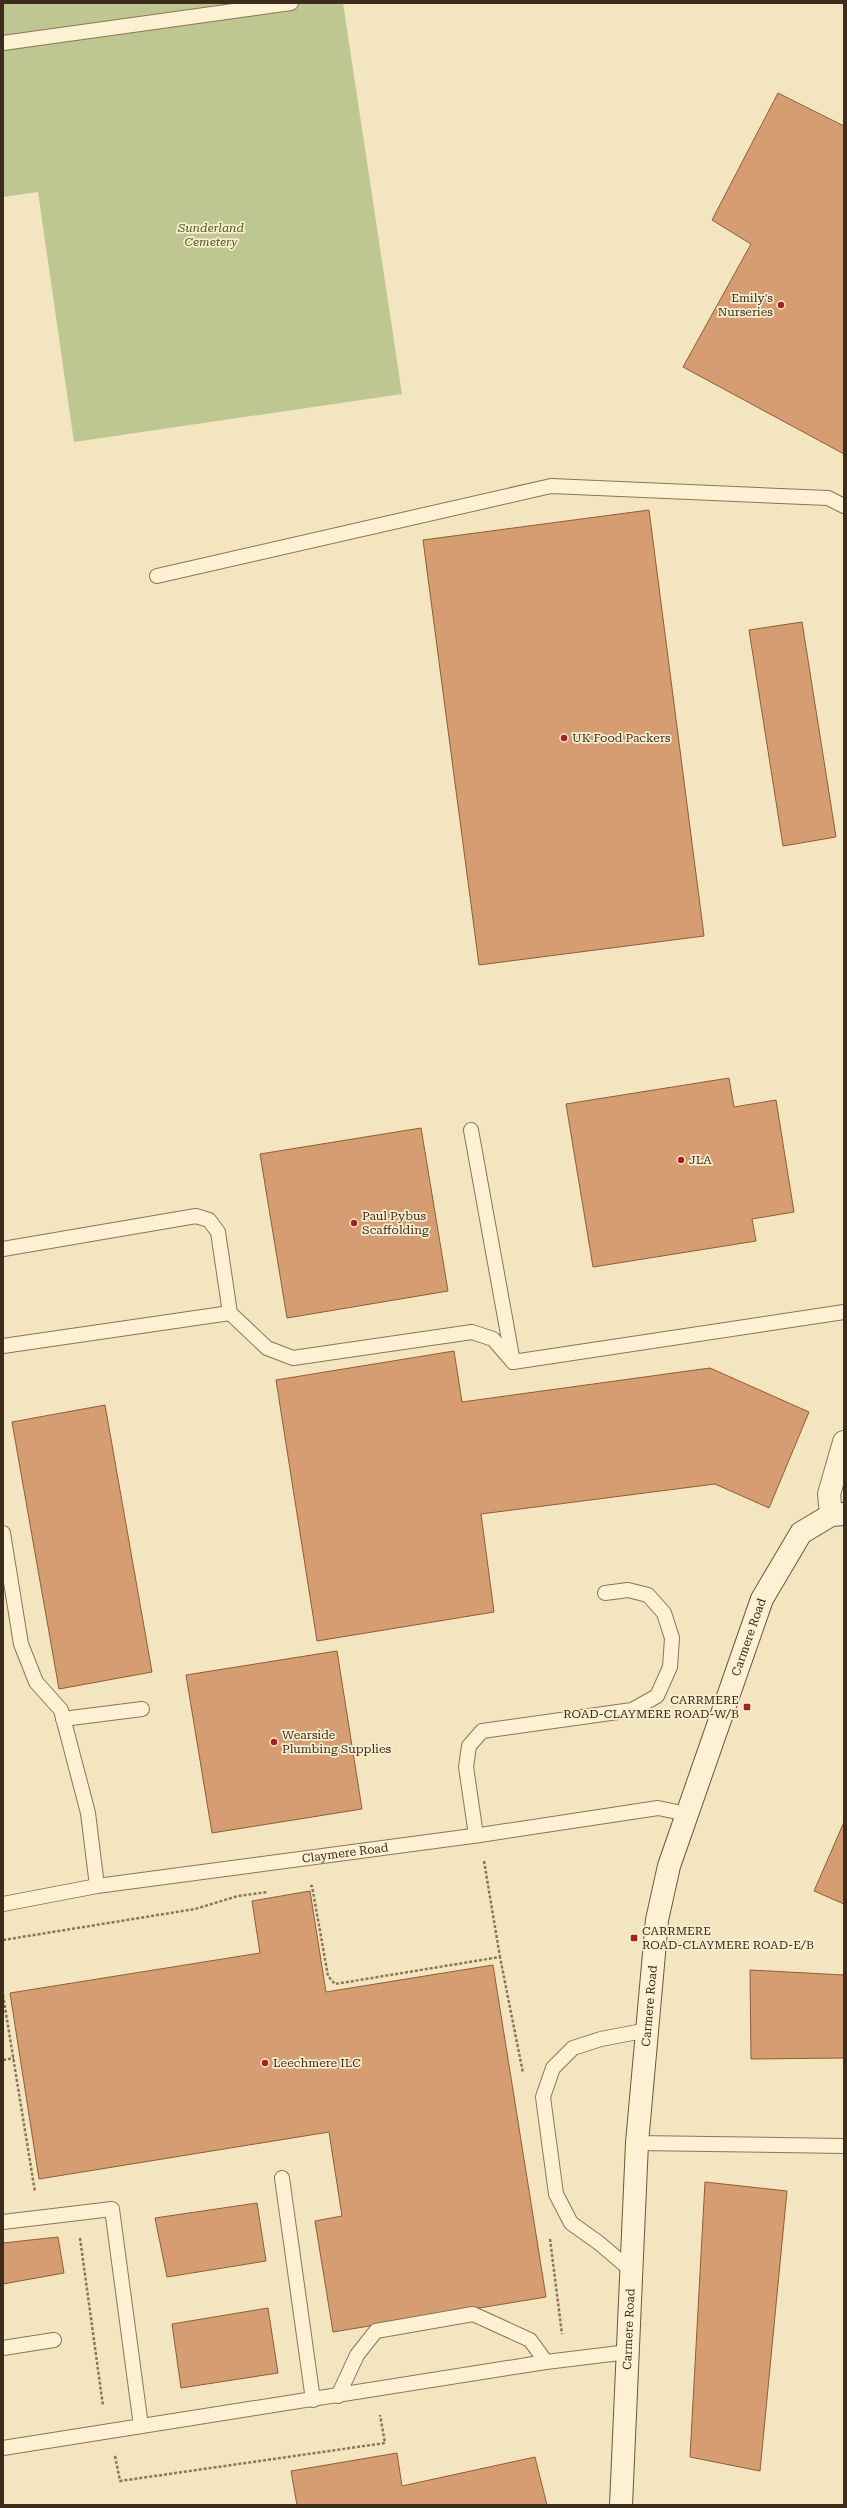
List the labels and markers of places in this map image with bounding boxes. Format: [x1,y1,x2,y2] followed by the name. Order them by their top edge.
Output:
[718,291,773,319] place label: Emily's Nurseries
[776,300,786,310] marker: Emily's Nurseries
[572,731,671,745] place label: UK Food Packers
[559,733,569,743] marker: UK Food Packers
[689,1153,712,1167] place label: JLA
[676,1155,686,1165] marker: JLA
[362,1209,429,1237] place label: Paul Pybus Scaffolding
[349,1218,359,1228] marker: Paul Pybus Scaffolding
[563,1693,739,1721] place label: CARRMERE ROAD-CLAYMERE ROAD-W/B
[742,1702,752,1712] marker: CARRMERE ROAD-CLAYMERE ROAD-W/B
[282,1728,392,1756] place label: Wearside Plumbing Supplies
[269,1737,279,1747] marker: Wearside Plumbing Supplies
[642,1924,814,1952] place label: CARRMERE ROAD-CLAYMERE ROAD-E/B
[629,1933,639,1943] marker: CARRMERE ROAD-CLAYMERE ROAD-E/B
[273,2056,361,2070] place label: Leechmere ILC
[260,2058,270,2068] marker: Leechmere ILC

